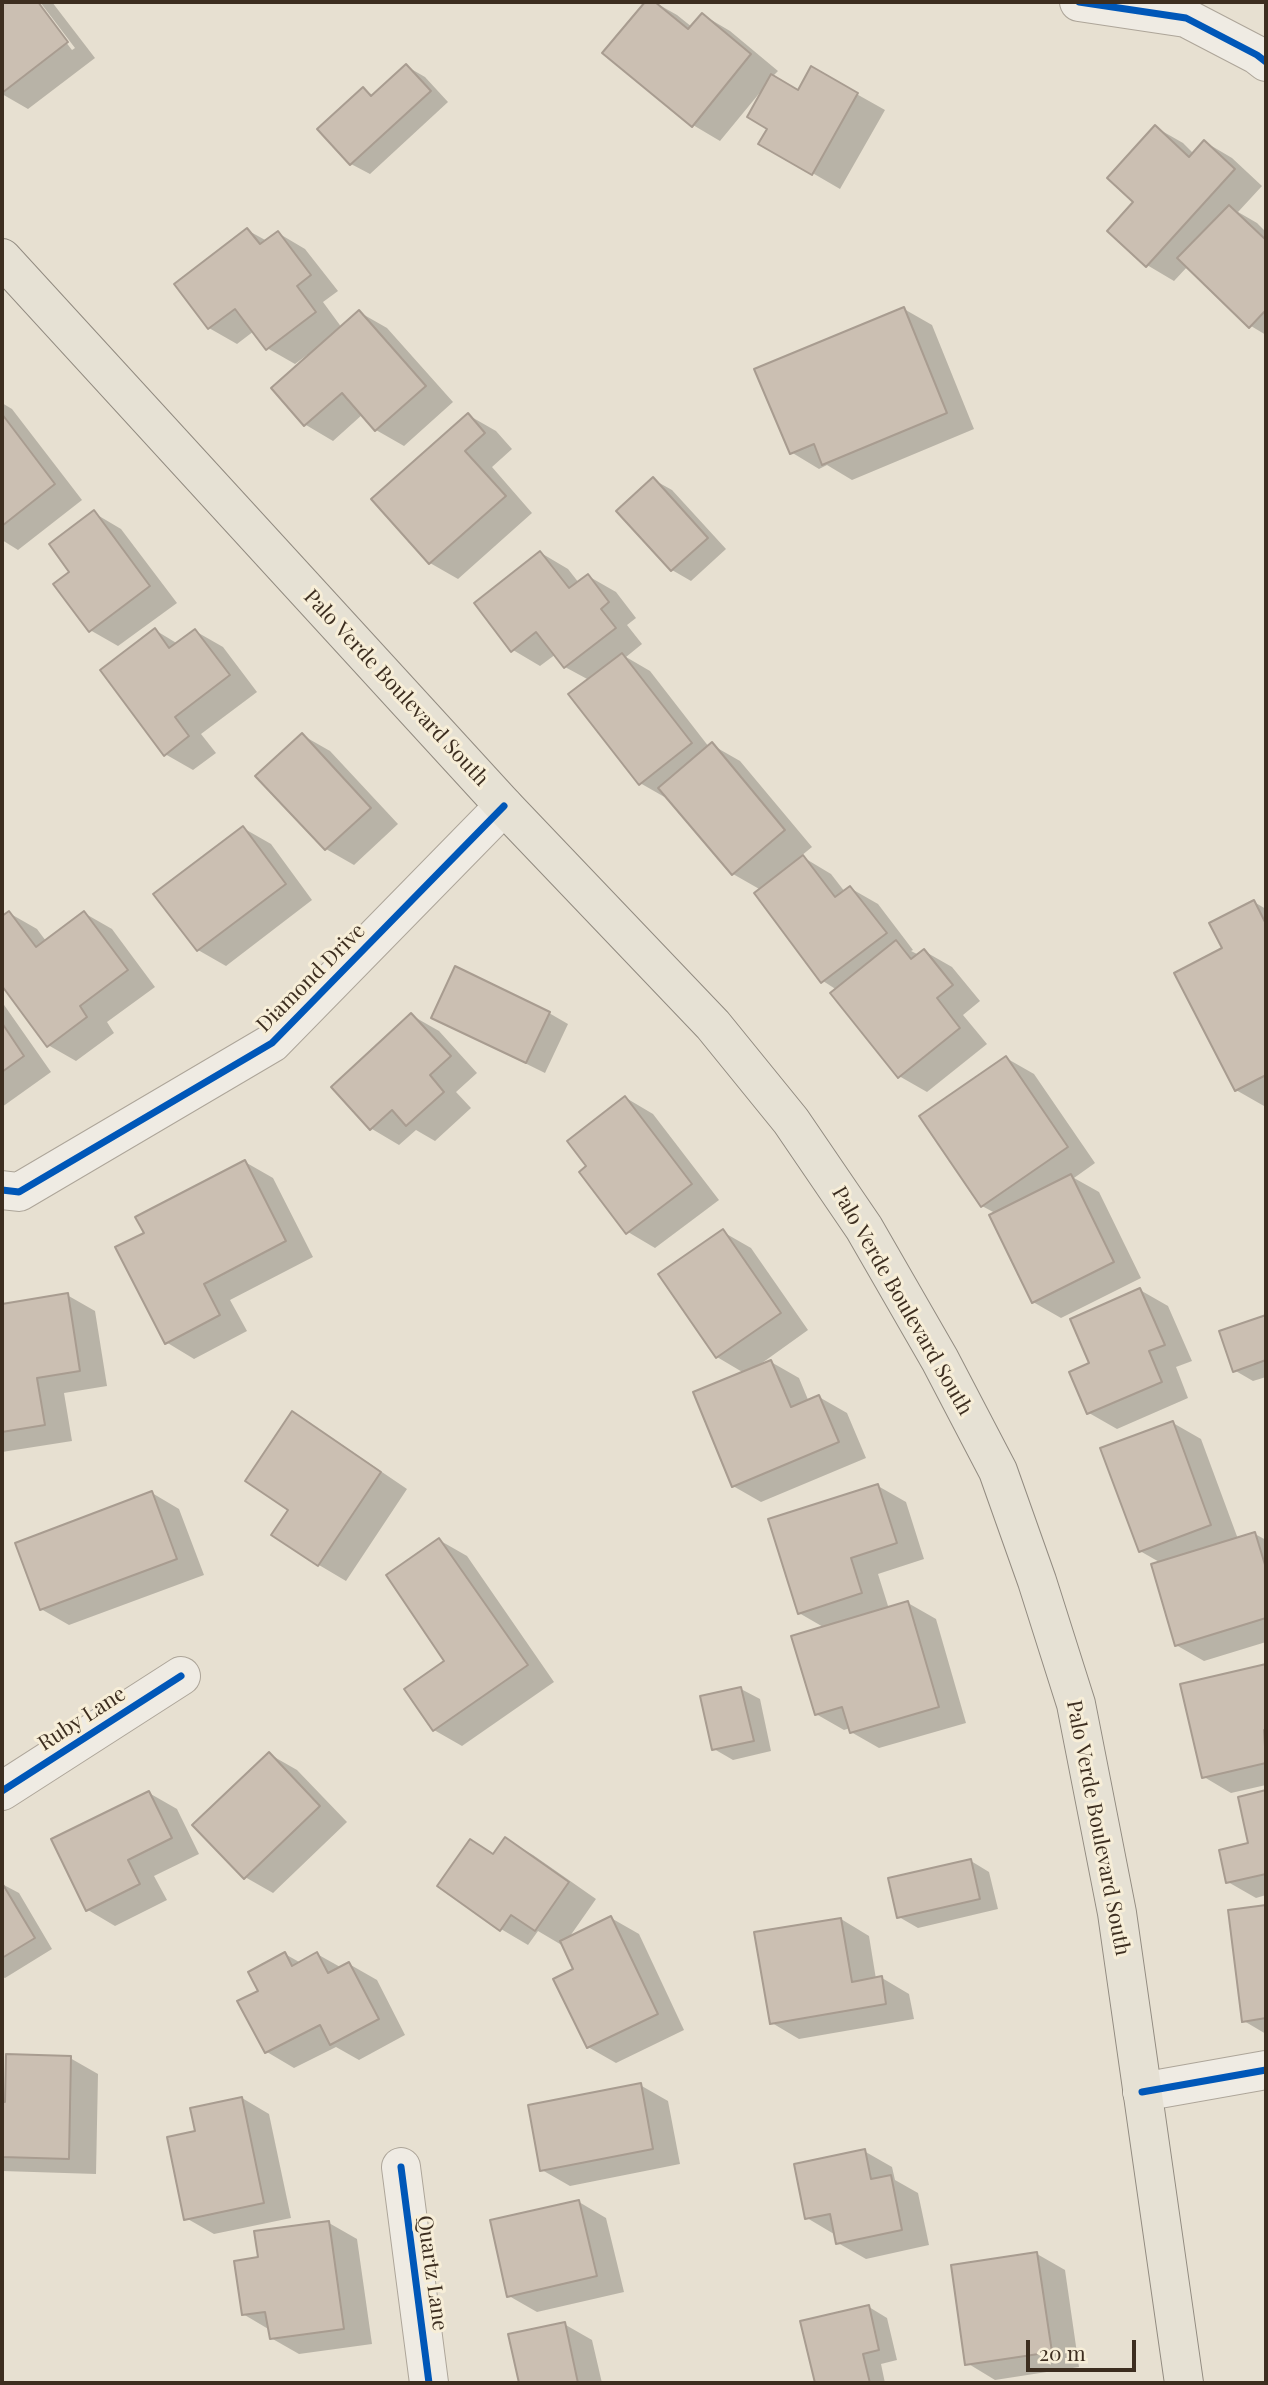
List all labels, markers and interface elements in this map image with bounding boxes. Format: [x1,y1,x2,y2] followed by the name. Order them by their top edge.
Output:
[298,584,494,792] street label: Palo Verde Boulevard South
[251,918,371,1038] street label: Diamond Drive
[826,1182,978,1420] street label: Palo Verde Boulevard South
[34,1681,130,1757] street label: Ruby Lane
[1061,1698,1135,1958] street label: Palo Verde Boulevard South
[411,2214,453,2332] street label: Quartz Lane
[1030,2326,1140,2370] scale bar
[1039,2338,1086,2366] text: 20 m

